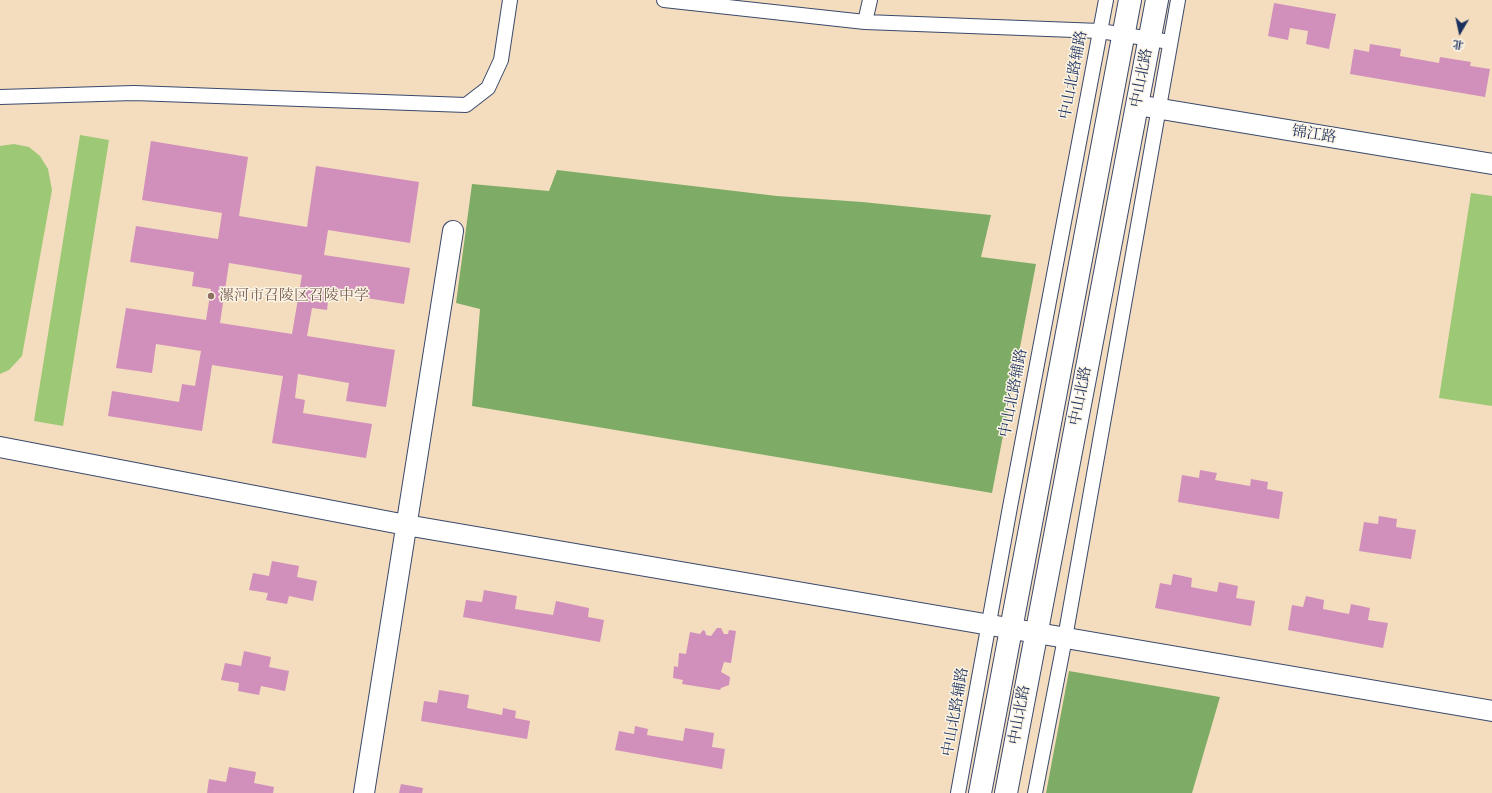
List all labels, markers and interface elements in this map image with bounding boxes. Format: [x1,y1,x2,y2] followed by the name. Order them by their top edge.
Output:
[1440,12,1480,52] north arrow
[1057,29,1091,121] street label: 中山北路辅路
[1452,37,1464,52] text: 北
[1127,47,1157,109] street label: 中山北路
[1290,123,1338,147] street label: 锦江路
[219,287,369,305] place label: 漯河市召陵区召陵中学
[206,291,216,301] marker: 漯河市召陵区召陵中学
[997,347,1031,439] street label: 中山北路辅路
[1066,365,1096,427] street label: 中山北路
[939,666,973,758] street label: 中山北路辅路
[1006,684,1034,746] street label: 中山北路

